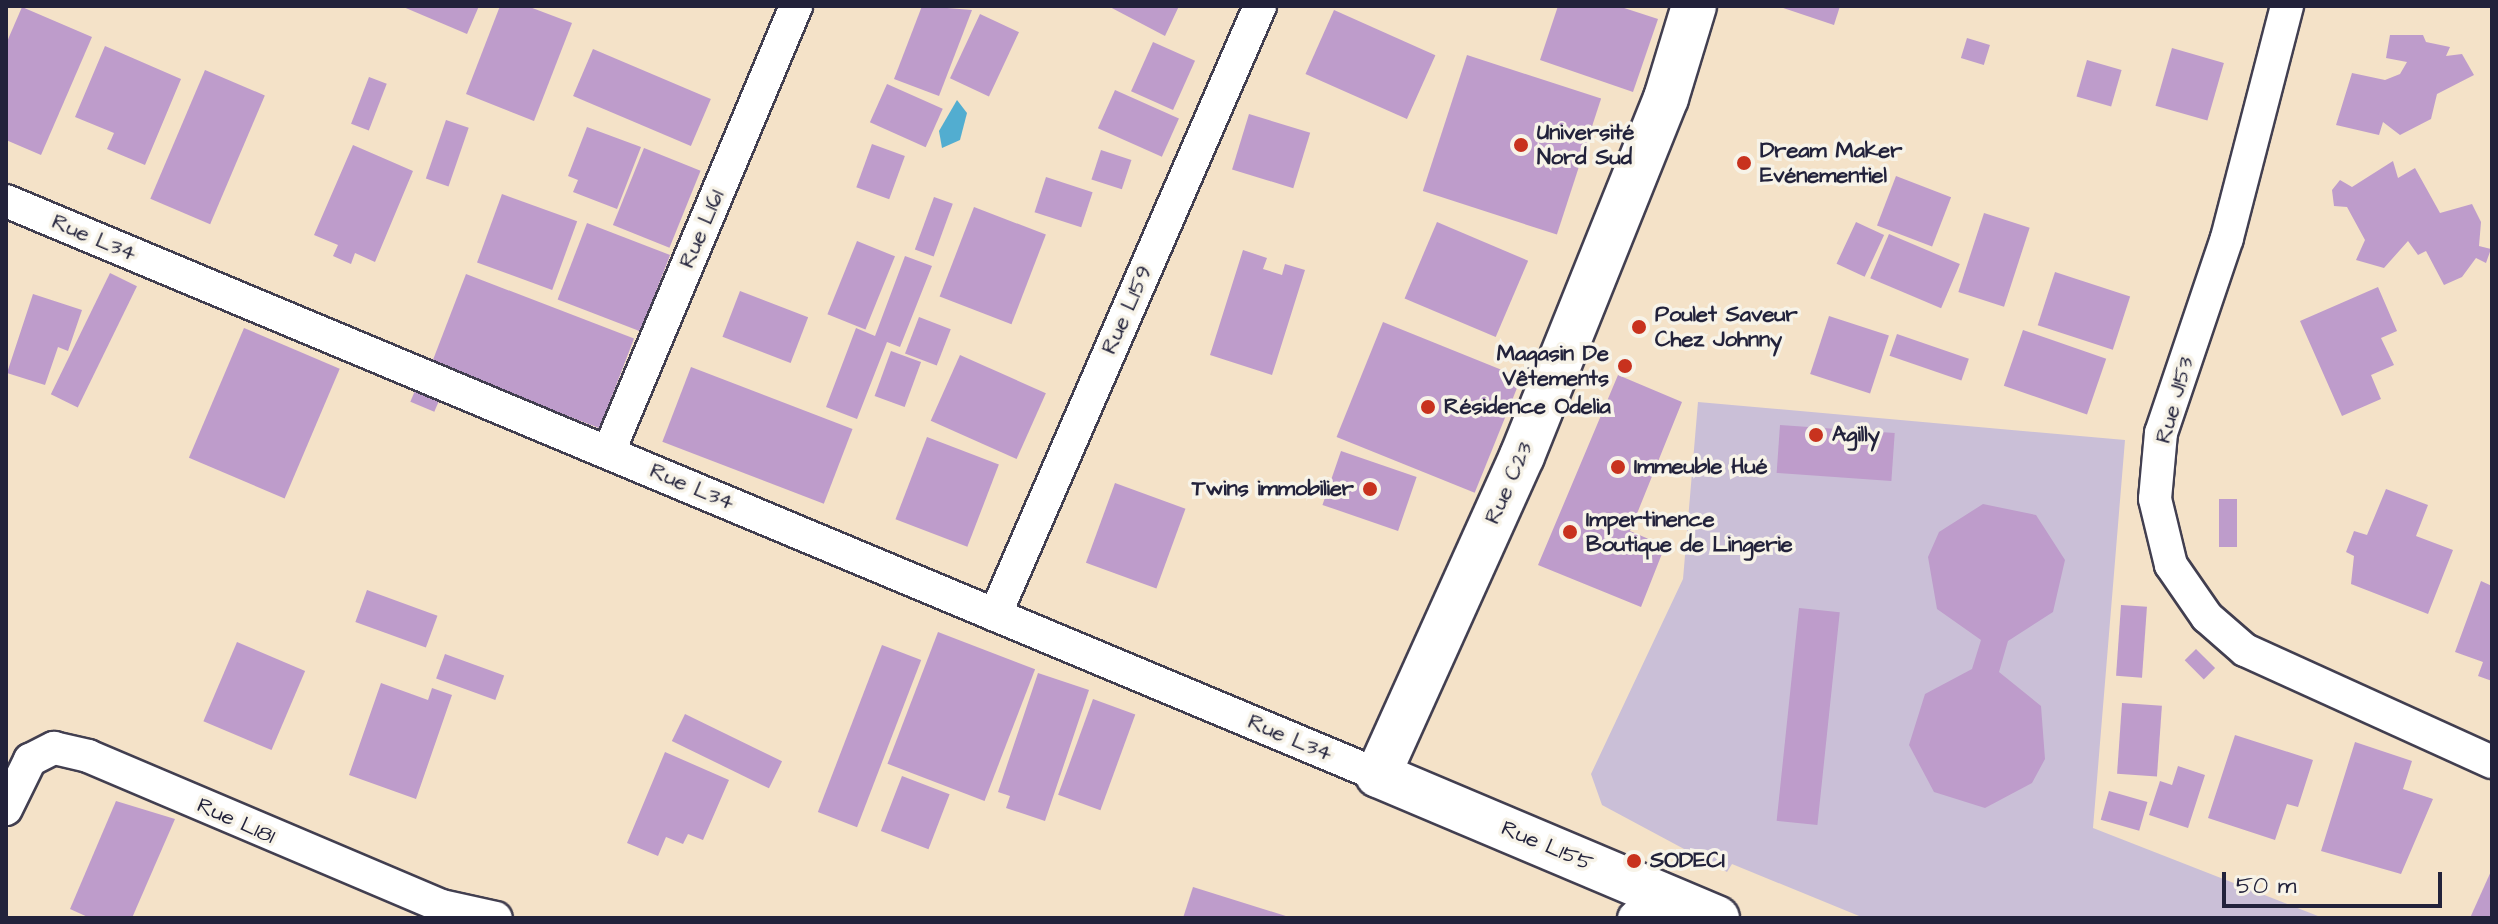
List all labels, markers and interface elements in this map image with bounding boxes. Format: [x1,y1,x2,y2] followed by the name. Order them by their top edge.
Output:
[1537,119,1634,170] place label: Université Nord Sud
[1512,136,1530,154] marker: Université Nord Sud
[1760,137,1902,188] place label: Dream Maker Evénementiel
[1735,154,1753,172] marker: Dream Maker Evénementiel
[674,186,730,272] street label: Rue L161
[48,208,140,268] street label: Rue L34
[1096,262,1158,358] street label: Rue L159
[1655,301,1798,352] place label: Poulet Saveur Chez Johnny
[1630,318,1648,336] marker: Poulet Saveur Chez Johnny
[1497,340,1609,392] place label: Magasin De Vêtements
[2150,354,2200,446] street label: Rue J153
[1616,357,1634,375] marker: Magasin De Vêtements
[1444,394,1611,420] place label: Résidence Odelia
[1419,398,1437,416] marker: Résidence Odelia
[1832,422,1880,448] place label: Agilly
[1807,426,1825,444] marker: Agilly
[1479,438,1539,528] street label: Rue C23
[1634,454,1768,480] place label: Immeuble Hué
[646,457,738,517] street label: Rue L34
[1609,458,1627,476] marker: Immeuble Hué
[1192,476,1354,502] place label: Twins immobilier
[1361,480,1379,498] marker: Twins immobilier
[1586,506,1793,558] place label: Impertinence Boutique de Lingerie
[1561,523,1579,541] marker: Impertinence Boutique de Lingerie
[1244,708,1336,768] street label: Rue L34
[193,792,279,850] street label: Rue L181
[1497,815,1597,877] street label: Rue L155
[1650,848,1725,874] place label: SODECI
[1625,852,1643,870] marker: SODECI
[2226,856,2446,906] scale bar
[2236,869,2296,903] text: 50 m

